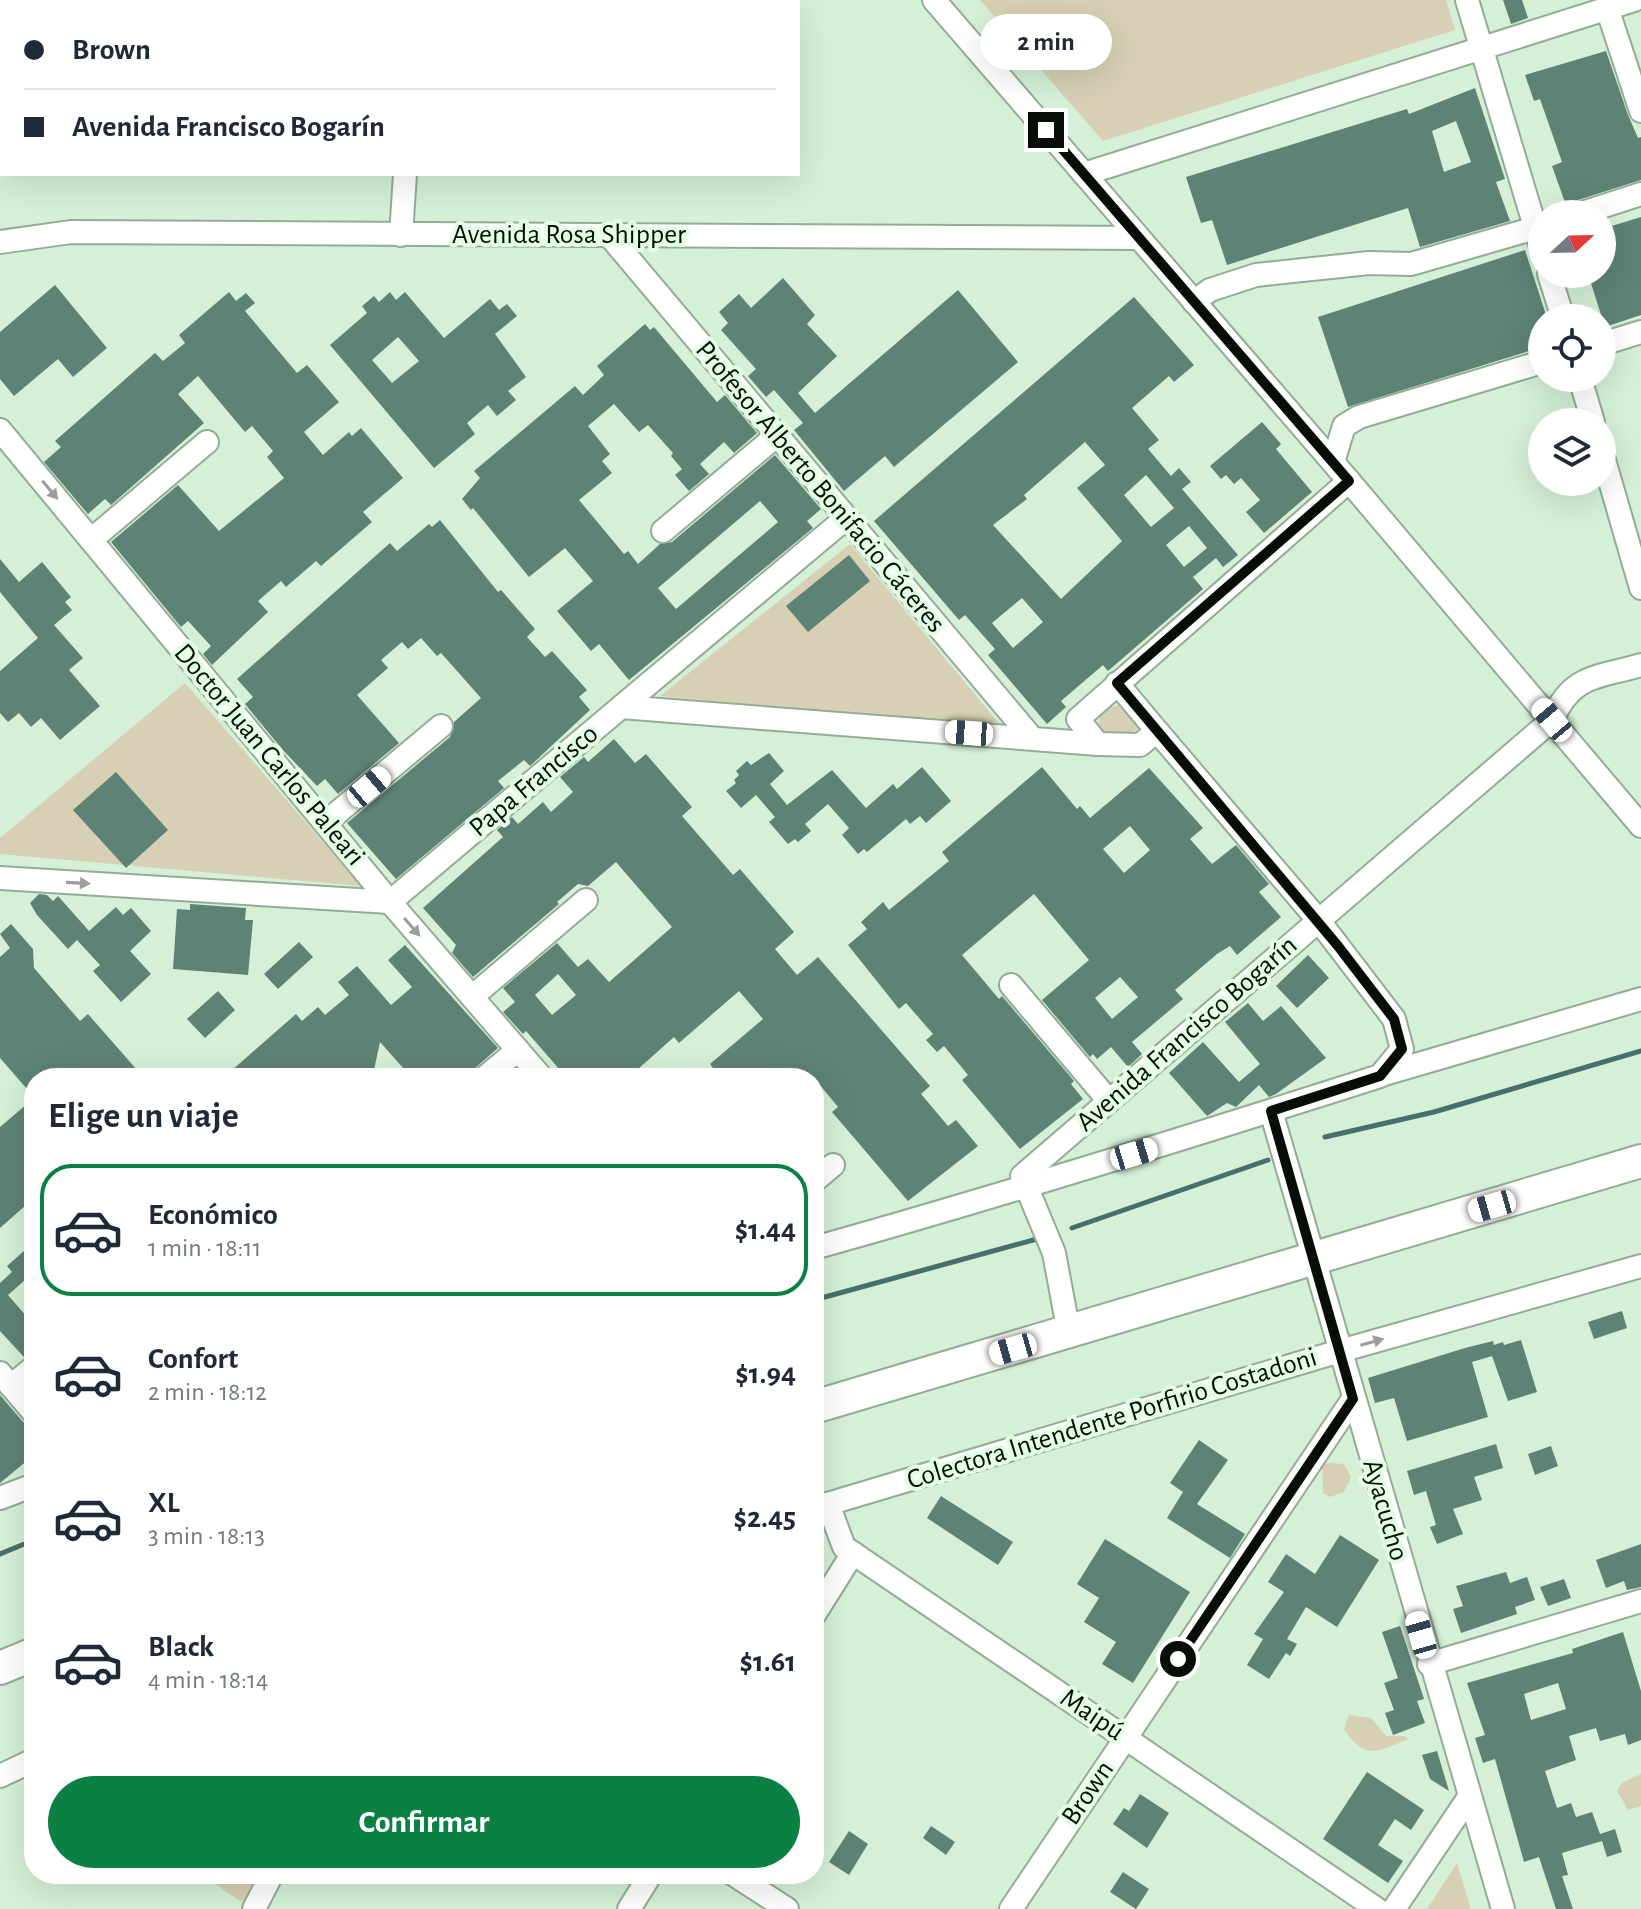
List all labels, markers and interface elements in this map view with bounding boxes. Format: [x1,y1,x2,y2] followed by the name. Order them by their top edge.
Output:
[980,14,1112,70] callout: 2 min
[1017,29,1075,55] text: 2 min
[72,35,151,65] text: Brown
[72,112,385,142] text: Avenida Francisco Bogarín
[1028,112,1064,148] route end
[1528,200,1616,288] north arrow
[1528,200,1616,496] map controls
[452,221,686,249] street label: Avenida Rosa Shipper
[1528,304,1616,392] button: locate
[690,336,950,638] street label: Profesor Alberto Bonifacio Cáceres
[1528,408,1616,496] button: layers
[41,480,58,500] one-way arrow
[168,639,370,871] street label: Doctor Juan Carlos Paleari
[1527,694,1577,746] car
[464,719,604,843] street label: Papa Francisco
[944,719,994,747] car
[343,762,395,812] car
[66,877,91,890] one-way arrow
[403,918,421,937] one-way arrow
[1071,931,1303,1137] street label: Avenida Francisco Bogarín
[48,1098,239,1134] text: Elige un viaje
[1108,1136,1160,1172] car
[1466,1188,1518,1224] car
[52,1194,124,1266] icon: car
[148,1200,278,1230] text: Económico
[735,1215,796,1245] text: $1.44
[148,1235,261,1261] text: 1 min · 18:11
[987,1331,1039,1367] car
[1360,1335,1384,1348] one-way arrow
[52,1338,124,1410] icon: car
[904,1343,1320,1495] street label: Colectora Intendente Porfirio Costadoni
[148,1344,238,1374] text: Confort
[735,1359,796,1389] text: $1.94
[148,1379,267,1405] text: 2 min · 18:12
[1357,1456,1413,1564] street label: Ayacucho
[52,1482,124,1554] icon: car
[148,1488,180,1518] text: XL
[733,1503,796,1533] text: $2.45
[148,1523,265,1549] text: 3 min · 18:13
[1403,1609,1439,1661] car
[52,1626,124,1698] icon: car
[148,1632,214,1662] text: Black
[1160,1641,1196,1677] route start
[740,1647,796,1677] text: $1.61
[148,1667,269,1693] text: 4 min · 18:14
[1055,1684,1129,1746] street label: Maipú
[1057,1756,1119,1830] street label: Brown
[48,1776,800,1868] button: Confirmar

